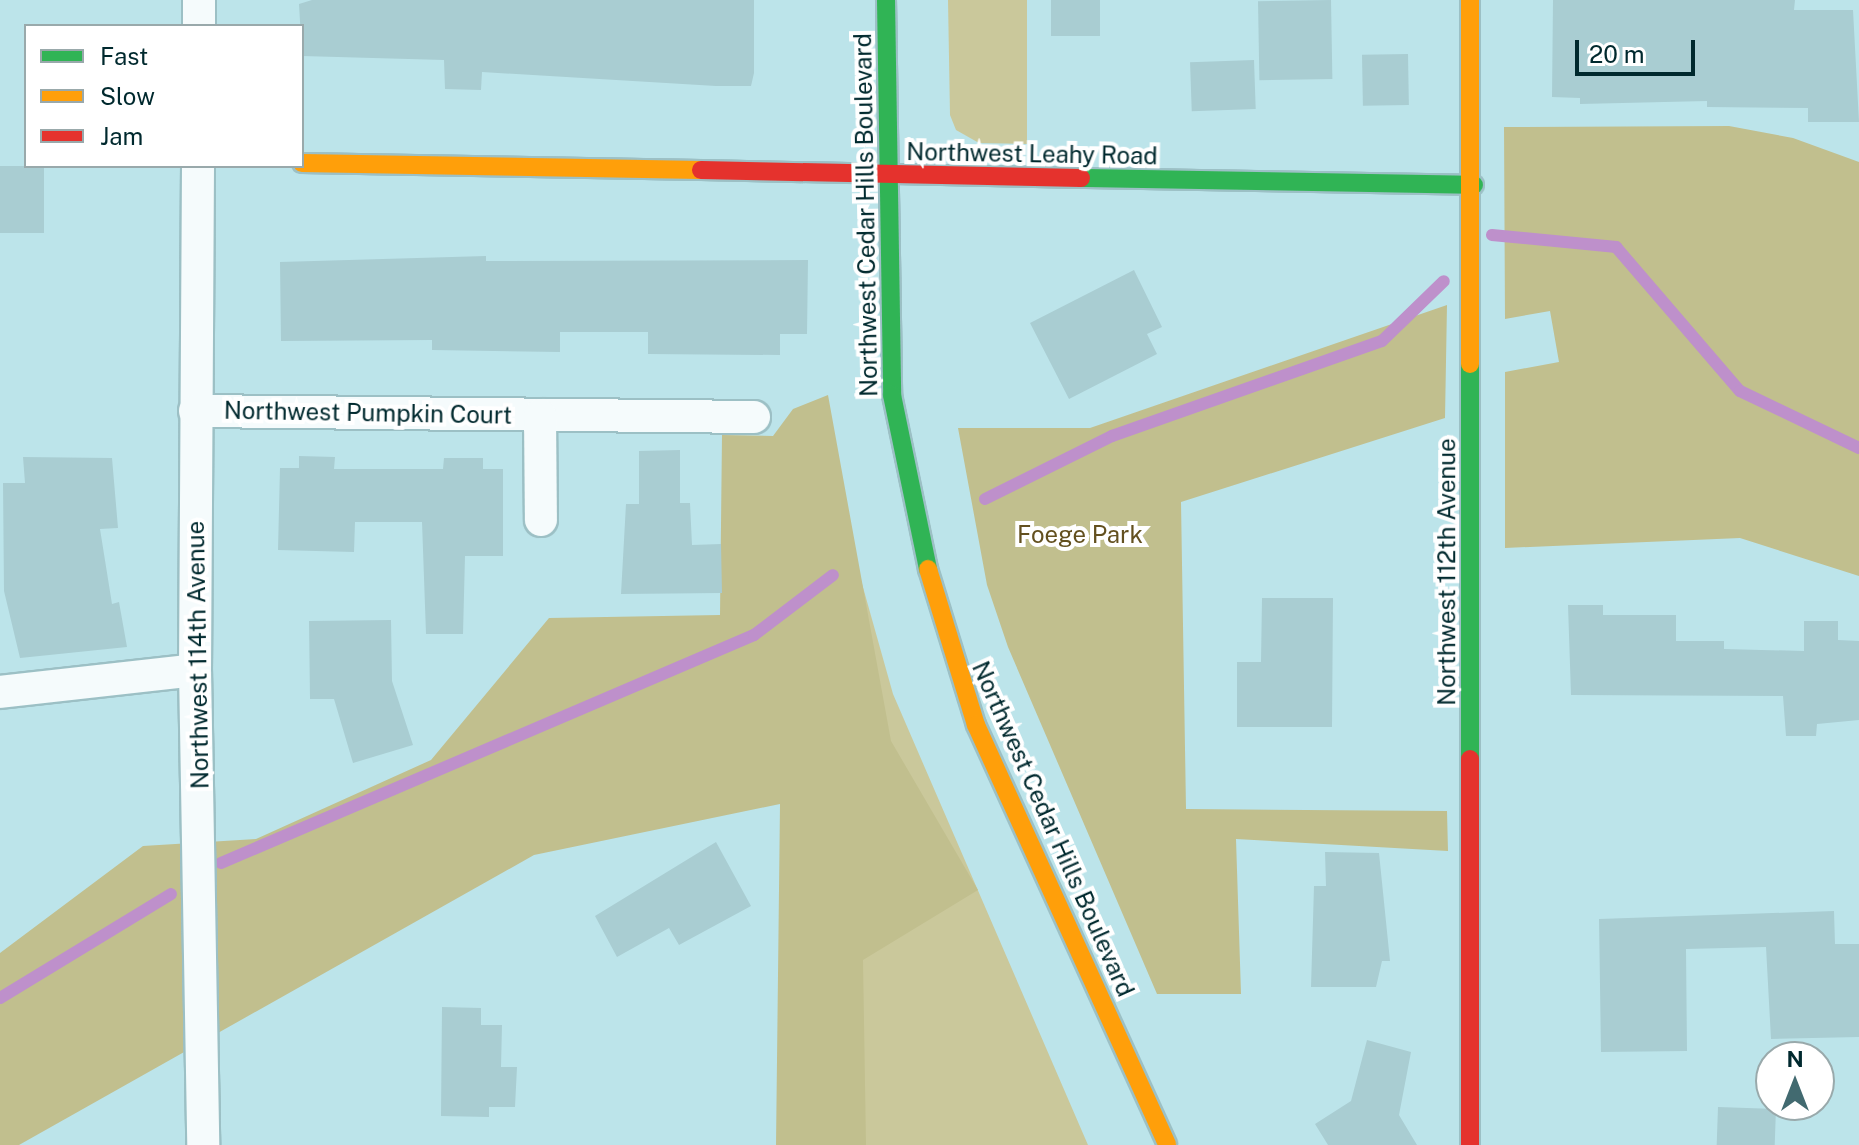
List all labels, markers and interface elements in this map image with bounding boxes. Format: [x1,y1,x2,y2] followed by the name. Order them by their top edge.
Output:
[24,24,304,168] legend
[1579,24,1699,74] scale bar
[848,33,884,397] street label: Northwest Cedar Hills Boulevard
[1589,40,1645,68] text: 20 m
[100,42,148,70] text: Fast
[100,82,155,110] text: Slow
[100,122,143,150] text: Jam
[906,137,1158,171] street label: Northwest Leahy Road
[224,396,512,430] street label: Northwest Pumpkin Court
[1433,438,1461,706] street label: Northwest 112th Avenue
[181,521,215,789] street label: Northwest 114th Avenue
[1017,521,1143,549] park label: Foege Park
[966,657,1140,1001] street label: Northwest Cedar Hills Boulevard
[1755,1041,1835,1121] north arrow
[1786,1046,1804,1072] text: N

